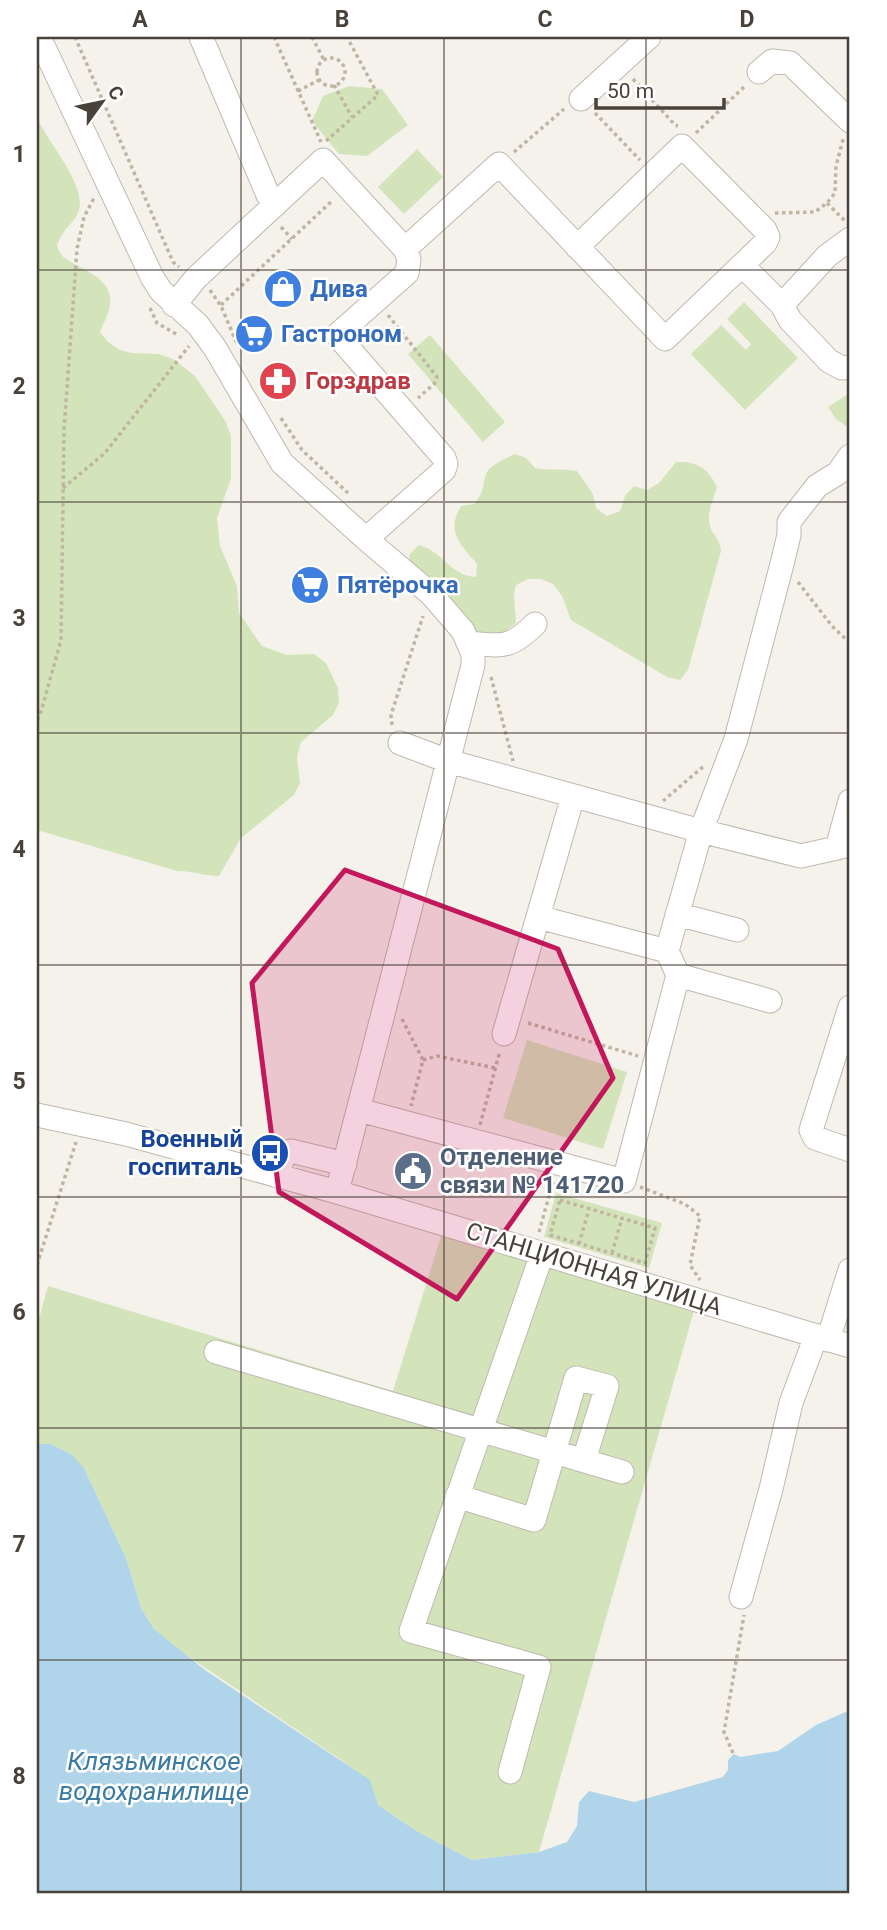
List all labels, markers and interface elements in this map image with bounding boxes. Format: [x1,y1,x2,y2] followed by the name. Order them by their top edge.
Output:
[132,6,148,33] text: A
[335,6,349,33] text: B
[537,6,553,33] text: C
[740,6,754,33] text: D
[66,66,136,136] north arrow
[596,66,724,110] scale bar
[607,79,654,103] text: 50 m
[103,82,129,104] text: С
[12,141,26,168] text: 1
[262,268,304,310] shop icon: Дива
[310,275,368,303] place label: Дива
[233,313,275,355] supermarket icon: Гастроном
[281,320,402,348] place label: Гастроном
[257,360,299,402] pharmacy icon: Горздрав
[305,367,411,395] place label: Горздрав
[12,373,26,400] text: 2
[289,564,331,606] supermarket icon: Пятёрочка
[337,571,459,599] place label: Пятёрочка
[12,605,26,632] text: 3
[12,836,26,863] text: 4
[12,1068,26,1095] text: 5
[128,1125,243,1181] place label: Военный госпиталь
[249,1132,291,1174] bus stop icon: Военный госпиталь
[440,1143,624,1199] place label: Отделение связи № 141720
[392,1150,434,1192] public building icon: Отделение связи № 141720
[463,1217,726,1321] street label: СТАНЦИОННАЯ УЛИЦА
[12,1299,26,1326] text: 6
[12,1531,26,1558] text: 7
[59,1746,249,1806] water label: Клязьминское водохранилище
[12,1763,26,1790] text: 8

